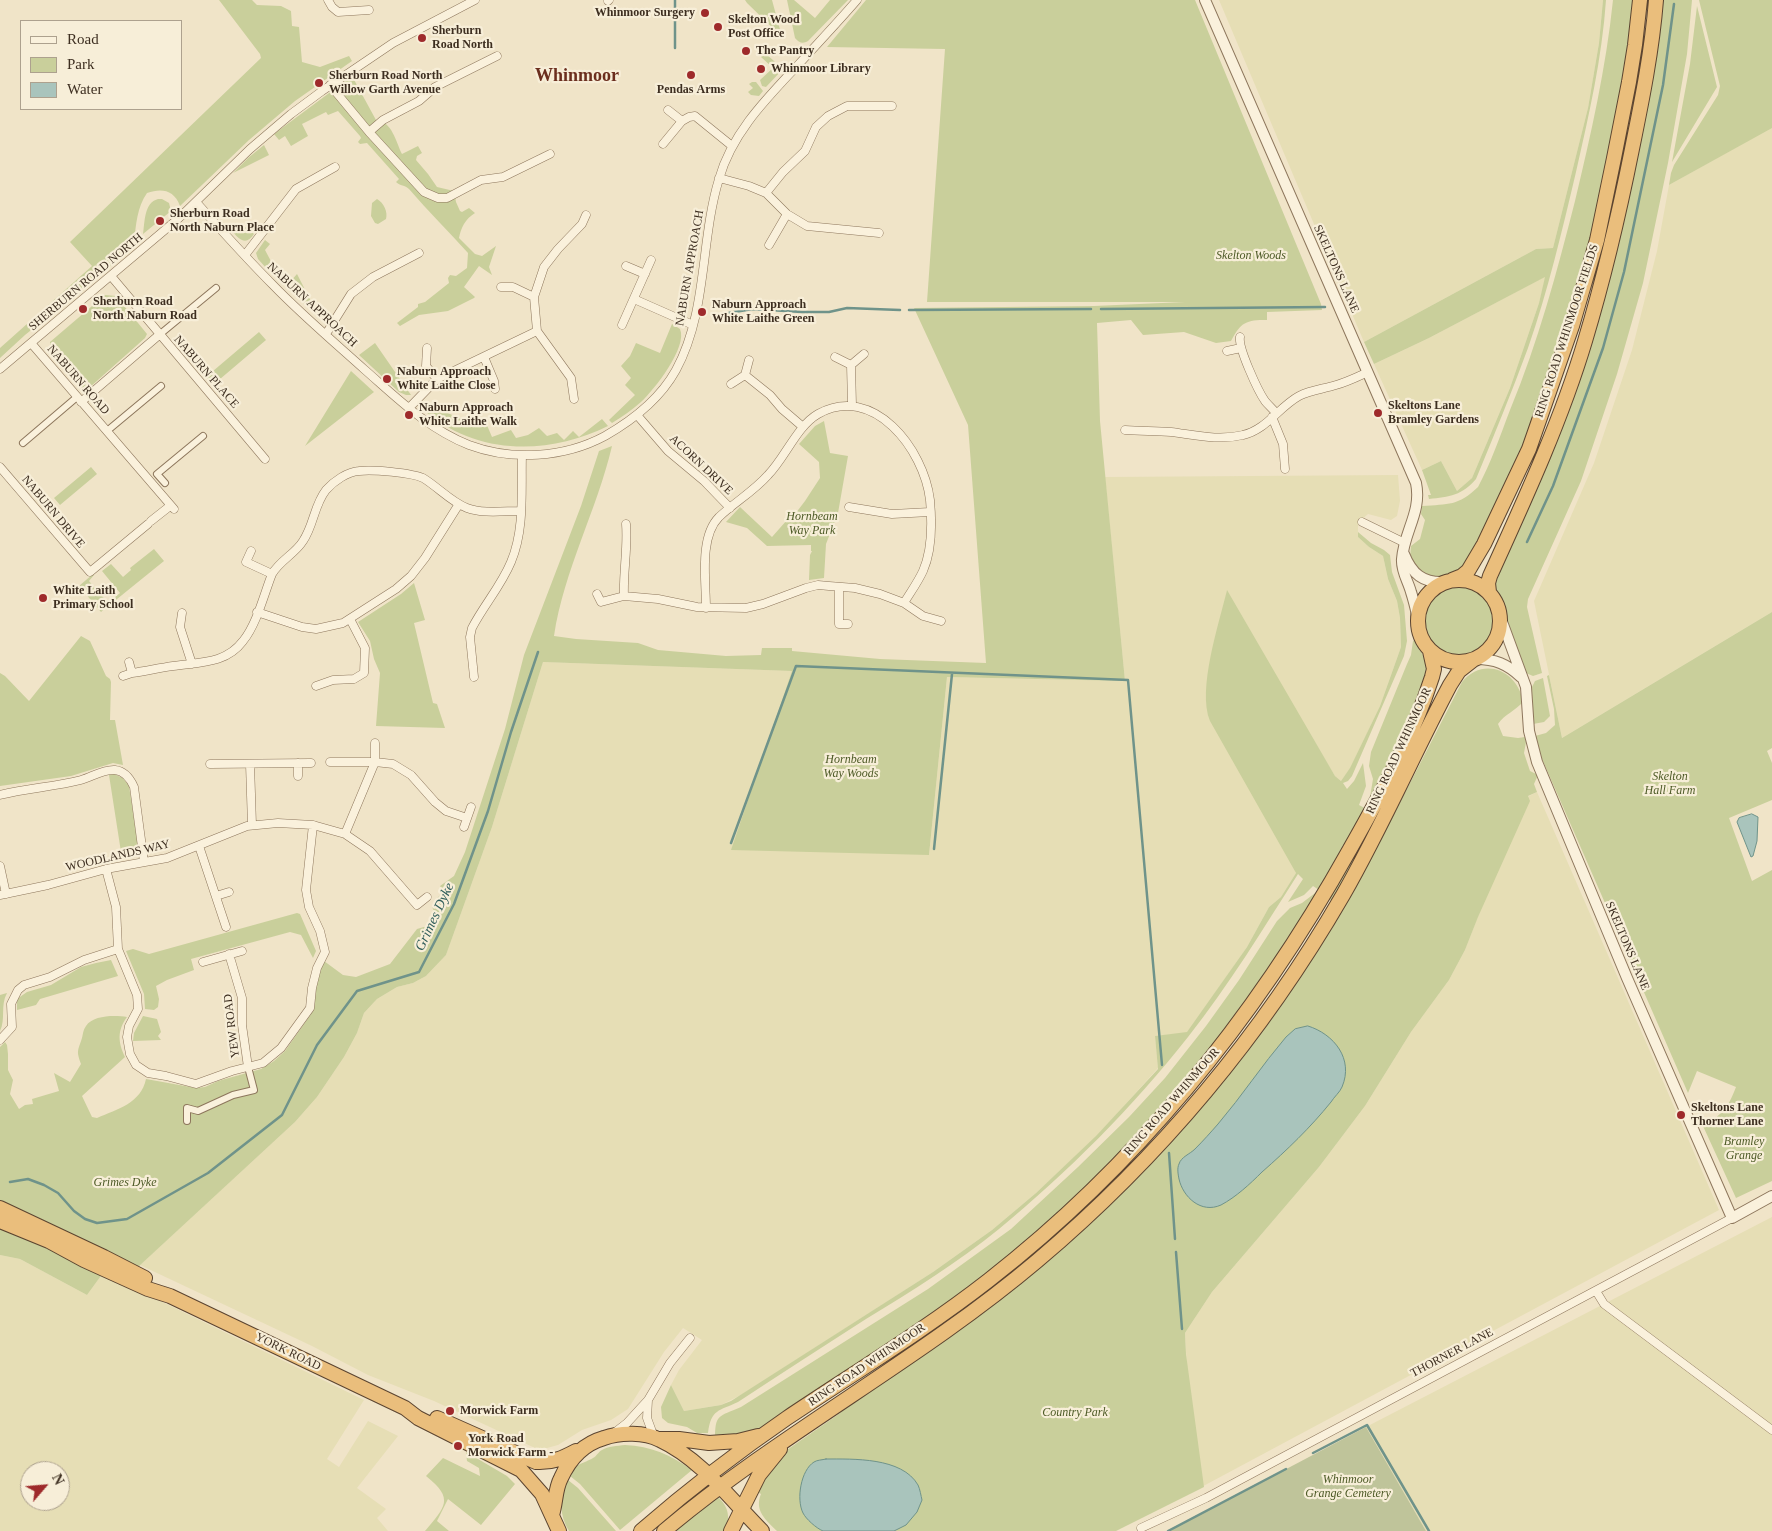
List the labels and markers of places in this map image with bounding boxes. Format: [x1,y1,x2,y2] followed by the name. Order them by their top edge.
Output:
[595,6,695,20] place label: Whinmoor Surgery
[699,7,711,19] marker: Whinmoor Surgery
[728,13,800,41] place label: Skelton Wood Post Office
[712,21,724,33] marker: Skelton Wood Post Office
[432,24,493,52] place label: Sherburn Road North
[416,32,428,44] marker: Sherburn Road North
[756,44,814,58] place label: The Pantry
[740,45,752,57] marker: The Pantry
[771,62,871,76] place label: Whinmoor Library
[755,63,767,75] marker: Whinmoor Library
[329,69,442,97] place label: Sherburn Road North Willow Garth Avenue
[685,69,697,81] marker: Pendas Arms
[313,77,325,89] marker: Sherburn Road North Willow Garth Avenue
[657,83,725,97] place label: Pendas Arms
[170,207,274,235] place label: Sherburn Road North Naburn Place
[154,215,166,227] marker: Sherburn Road North Naburn Place
[93,295,197,323] place label: Sherburn Road North Naburn Road
[712,298,814,326] place label: Naburn Approach White Laithe Green
[77,303,89,315] marker: Sherburn Road North Naburn Road
[696,306,708,318] marker: Naburn Approach White Laithe Green
[397,365,496,393] place label: Naburn Approach White Laithe Close
[381,373,393,385] marker: Naburn Approach White Laithe Close
[1388,399,1479,427] place label: Skeltons Lane Bramley Gardens
[419,401,517,429] place label: Naburn Approach White Laithe Walk
[1372,407,1384,419] marker: Skeltons Lane Bramley Gardens
[403,409,415,421] marker: Naburn Approach White Laithe Walk
[53,584,133,612] place label: White Laith Primary School
[37,592,49,604] marker: White Laith Primary School
[1691,1101,1763,1129] place label: Skeltons Lane Thorner Lane
[1675,1109,1687,1121] marker: Skeltons Lane Thorner Lane
[460,1404,538,1418] place label: Morwick Farm
[444,1405,456,1417] marker: Morwick Farm
[468,1432,553,1460] place label: York Road Morwick Farm -
[452,1440,464,1452] marker: York Road Morwick Farm -

